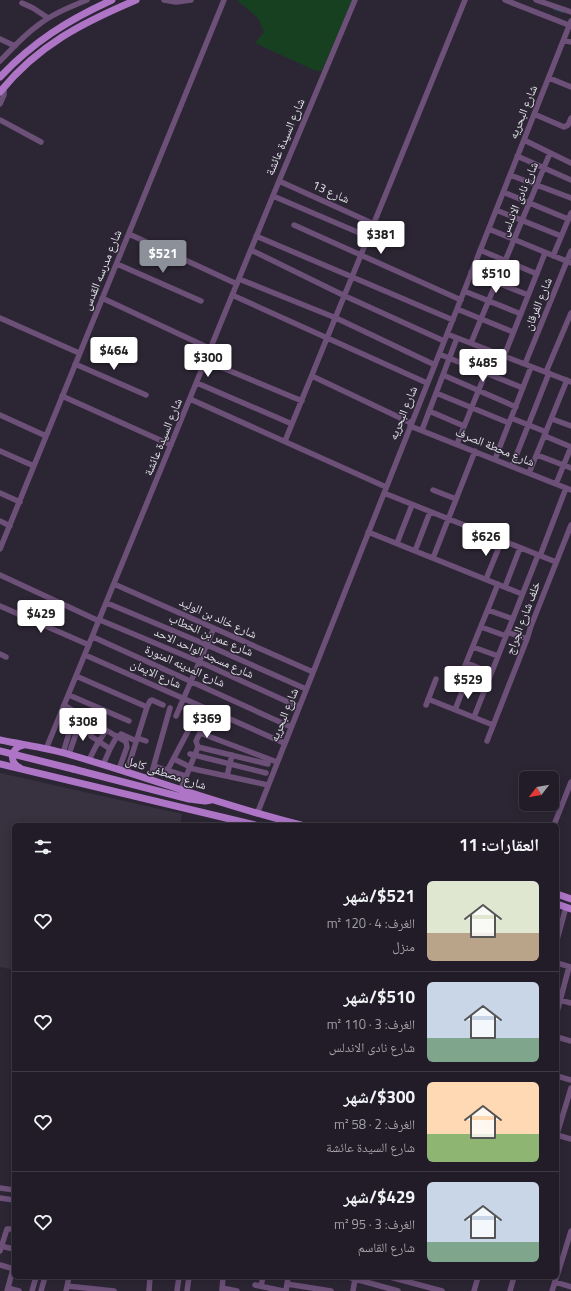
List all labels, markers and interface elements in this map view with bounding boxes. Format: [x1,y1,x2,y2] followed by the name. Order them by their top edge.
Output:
[503,82,542,142] street label: شارع البحريه
[260,95,309,178] street label: شارع السيدة عائشة
[494,158,543,239] street label: شارع نادى الاندلس
[310,175,353,208] street label: شارع 13
[357,221,405,255] pin: $381
[366,224,396,244] text: $381
[77,227,126,313] street label: شارع مدرسه القدس
[139,240,187,274] pin: $521
[148,243,178,263] text: $521
[472,260,520,294] pin: $510
[481,263,511,283] text: $510
[518,274,557,333] street label: شارع الفرقان
[90,337,138,371] pin: $464
[99,340,129,360] text: $464
[184,344,232,378] pin: $300
[193,347,223,367] text: $300
[459,349,507,383] pin: $485
[468,352,498,372] text: $485
[383,383,422,443] street label: شارع البحريه
[138,395,187,478] street label: شارع السيدة عائشة
[453,422,538,471] street label: شارع محطة الصرف
[462,523,510,557] pin: $626
[471,526,501,546] text: $626
[500,578,545,657] street label: خلف شارع الجراج
[176,592,260,643] street label: شارع خالد بن الوليد
[17,600,65,634] pin: $429
[26,603,56,623] text: $429
[166,608,256,661] street label: شارع عمر بن الخطاب
[151,622,257,683] street label: شارع مسجد الواحد الاحد
[142,639,229,692] street label: شارع المدينه المنورة
[128,654,185,693] street label: شارع الايمان
[444,666,492,700] pin: $529
[453,669,483,689] text: $529
[264,685,303,745] street label: شارع البحريه
[183,705,231,739] pin: $369
[59,708,107,742] pin: $308
[192,708,222,728] text: $369
[68,711,98,731] text: $308
[123,751,209,795] street label: شارع مصطفى كامل
[519,771,559,811] north arrow
[519,771,559,811] map controls
[459,832,539,858] text: العقارات: 11
[32,836,54,858] icon: filters
[344,883,415,909] text: $521/شهر
[459,897,507,945] icon: home
[32,910,54,932] icon: heart
[327,913,415,933] text: الغرف: 4 · 120 m²
[392,936,415,956] text: منزل
[344,984,415,1010] text: $510/شهر
[459,998,507,1046] icon: home
[32,1011,54,1033] icon: heart
[327,1014,415,1034] text: الغرف: 3 · 110 m²
[329,1037,415,1057] text: شارع نادى الاندلس
[344,1084,415,1110] text: $300/شهر
[459,1098,507,1146] icon: home
[32,1111,54,1133] icon: heart
[334,1114,415,1134] text: الغرف: 2 · 58 m²
[326,1137,415,1157] text: شارع السيدة عائشة
[344,1184,415,1210] text: $429/شهر
[459,1198,507,1246] icon: home
[32,1211,54,1233] icon: heart
[334,1214,415,1234] text: الغرف: 3 · 95 m²
[358,1237,415,1257] text: شارع القاسم

